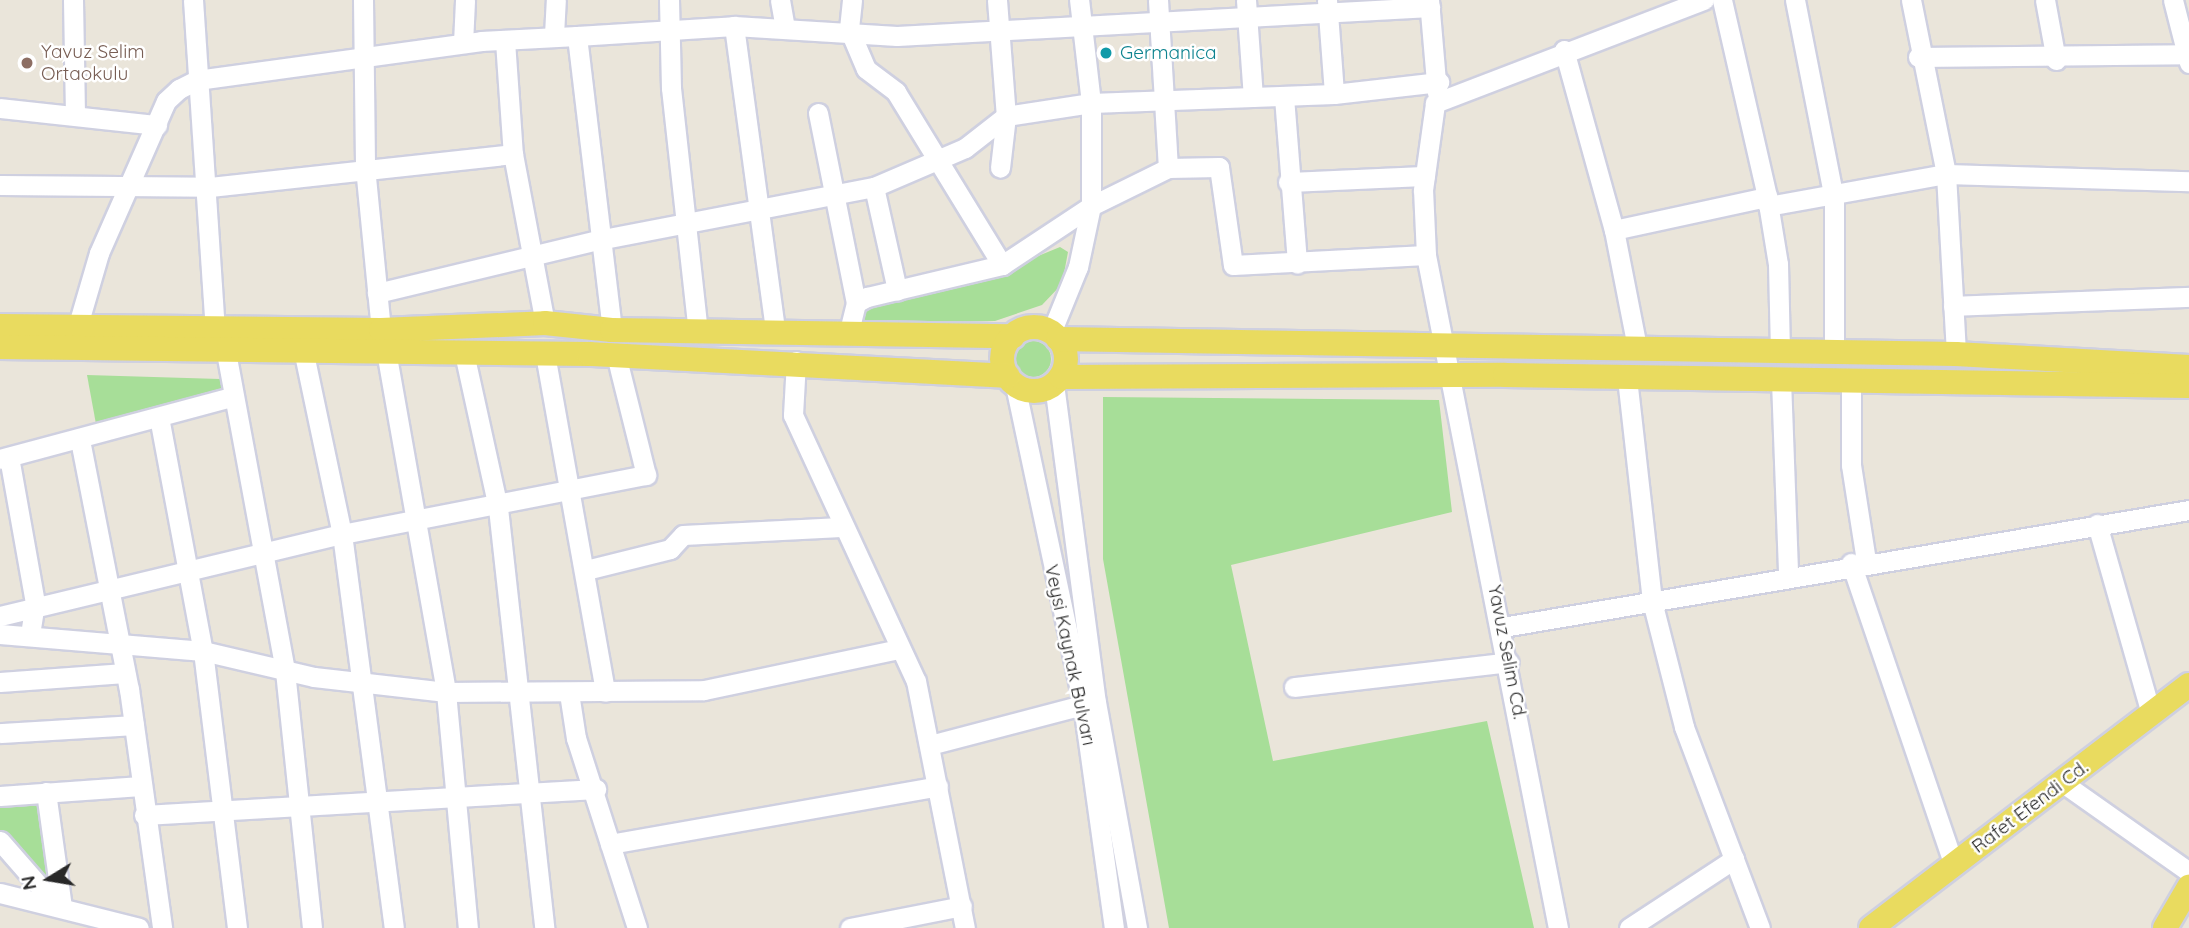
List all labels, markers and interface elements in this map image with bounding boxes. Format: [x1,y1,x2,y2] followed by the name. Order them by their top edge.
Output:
[41,41,145,85] place label: Yavuz Selim Ortaokulu
[1120,42,1217,64] place label: Germanica
[1098,45,1114,61] marker: Germanica
[19,55,35,71] marker: Yavuz Selim Ortaokulu
[1040,562,1100,748] street label: Veysi Kaynak Bulvarı
[1483,583,1531,721] street label: Yavuz Selim Cd.
[1967,756,2093,858] street label: Rafet Efendi Cd.
[14,844,84,914] north arrow
[15,874,41,892] text: N

